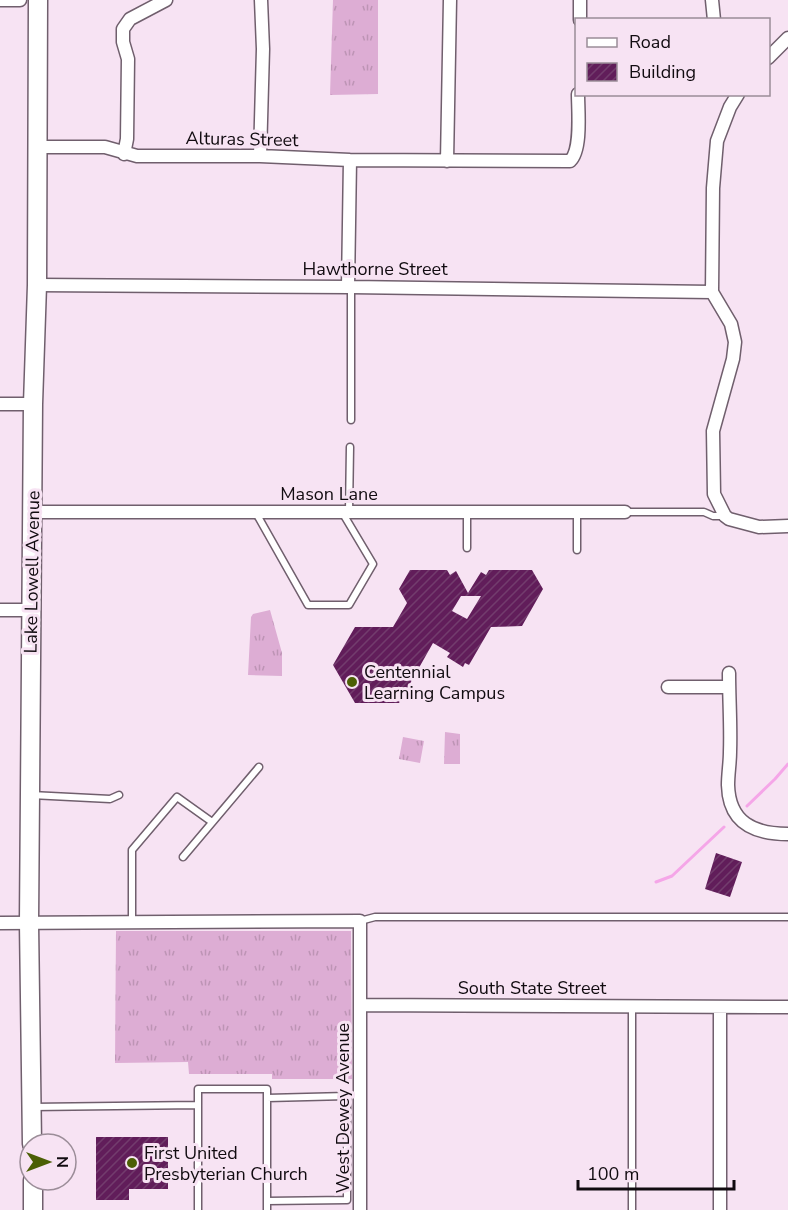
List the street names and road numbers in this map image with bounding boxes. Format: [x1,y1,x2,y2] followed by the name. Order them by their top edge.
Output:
[185,126,299,152] street label: Alturas Street
[303,257,448,281] street label: Hawthorne Street
[280,482,378,506] street label: Mason Lane
[19,490,45,654] street label: Lake Lowell Avenue
[458,976,607,1000] street label: South State Street
[331,1023,355,1193] street label: West Dewey Avenue

